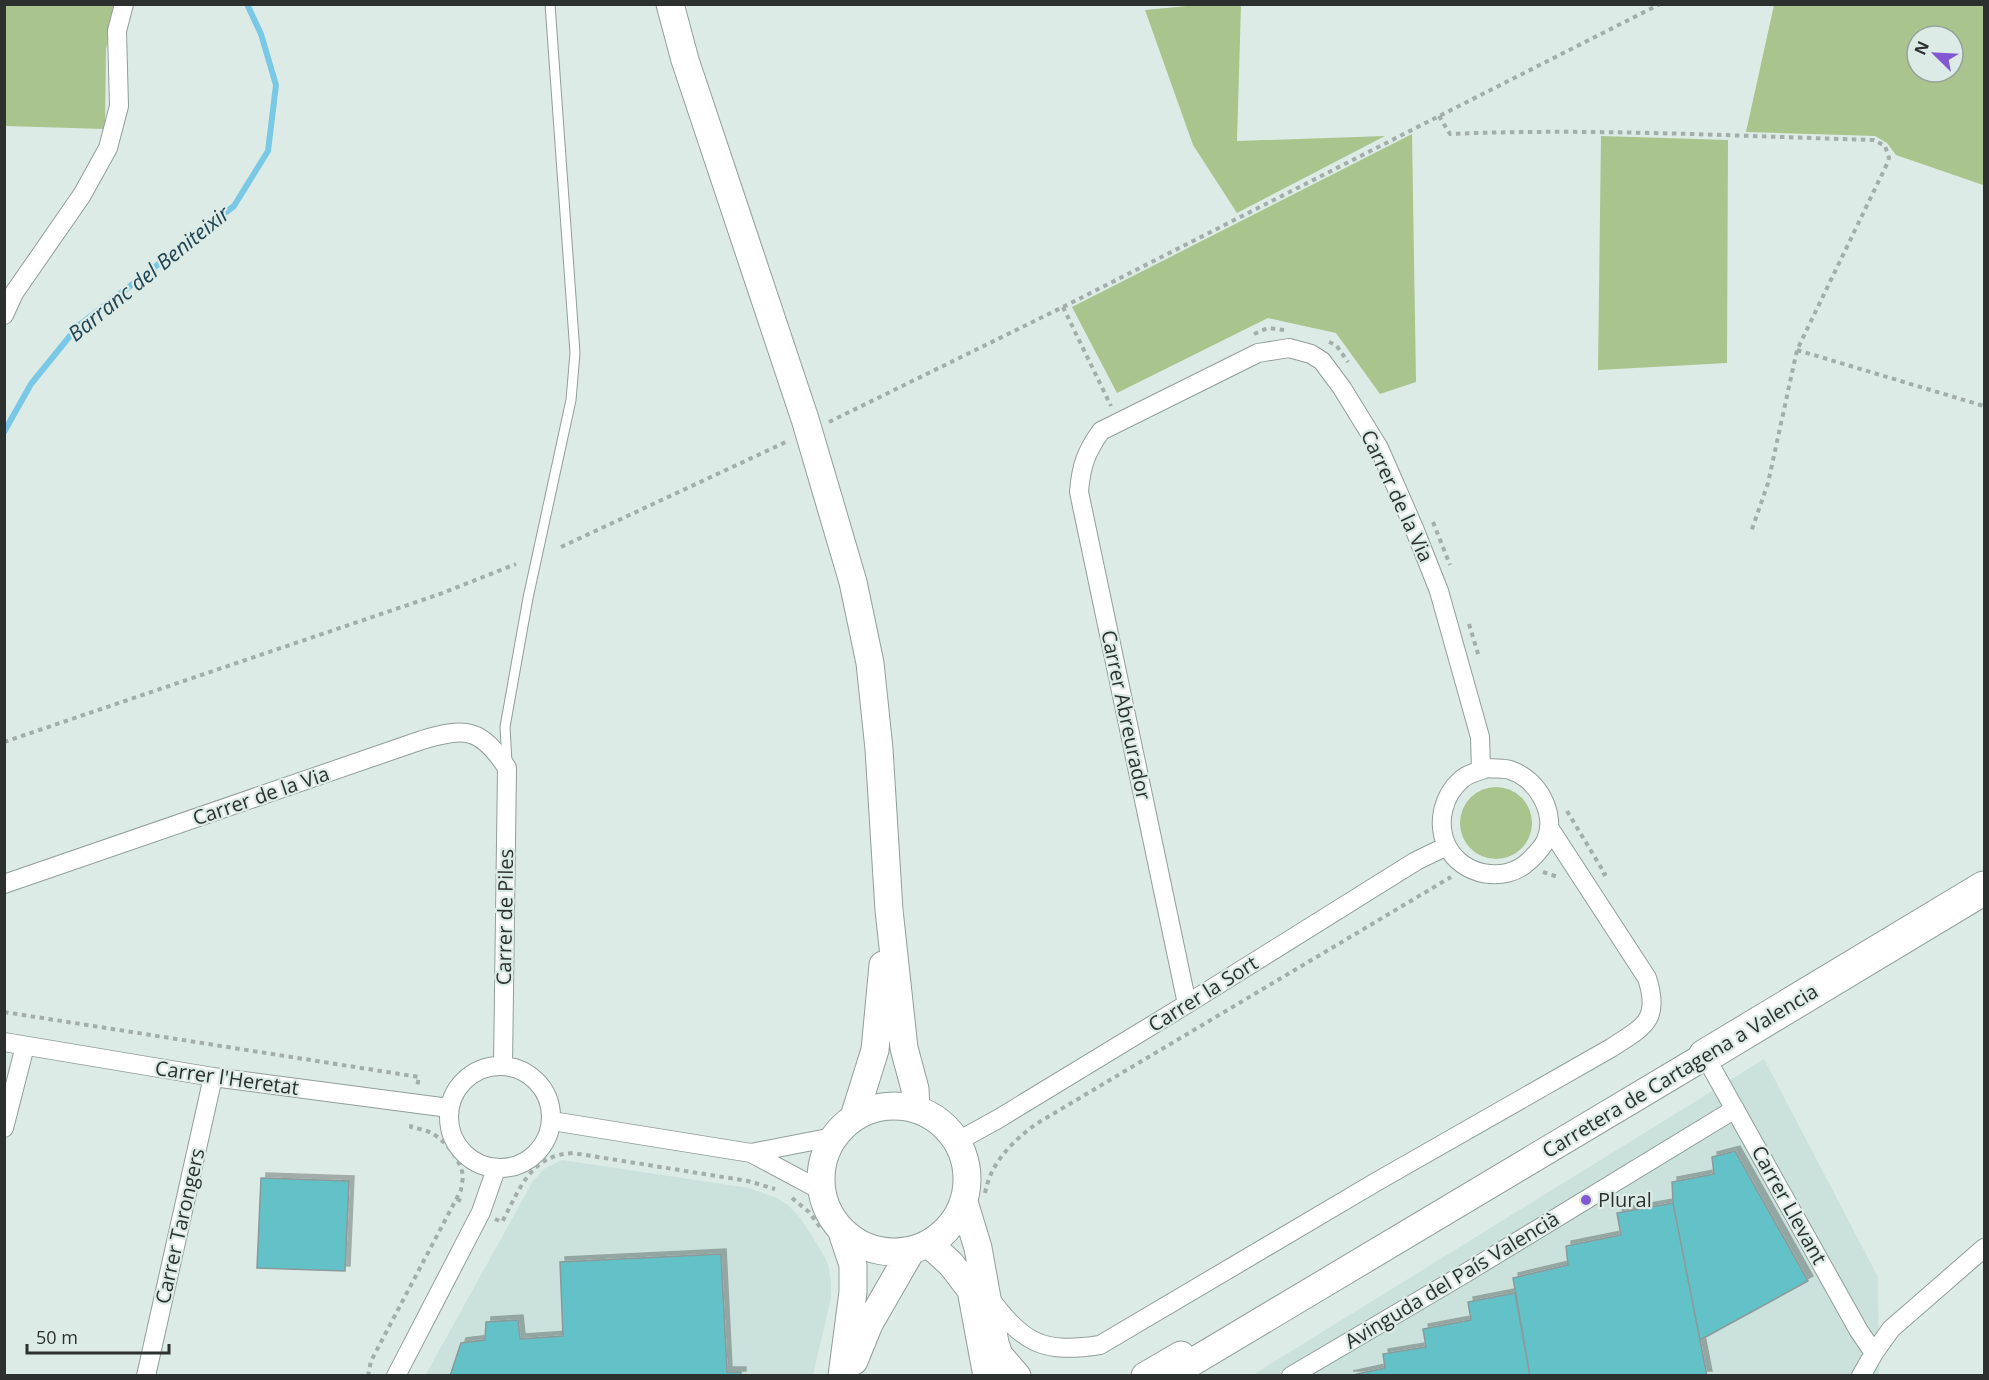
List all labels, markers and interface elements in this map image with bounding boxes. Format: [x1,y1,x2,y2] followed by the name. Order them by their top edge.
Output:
[1905,24,1965,84] north arrow
[1909,37,1934,58] text: N
[62,199,236,347] water label: Barranc del Beniteixir
[1355,425,1440,566] street label: Carrer de la Via
[1095,628,1158,802] street label: Carrer Abreurador
[189,760,333,832] street label: Carrer de la Via
[490,849,519,985] street label: Carrer de Piles
[1143,949,1263,1038] street label: Carrer la Sort
[1537,977,1823,1164] street label: Carretera de Cartagena a Valencia
[153,1054,301,1101] street label: Carrer l'Heretat
[1746,1141,1833,1269] street label: Carrer Llevant
[148,1145,211,1306] street label: Carrer Tarongers
[1598,1186,1652,1213] place label: Plural
[1579,1193,1593,1207] marker: Plural
[1340,1205,1564,1354] street label: Avinguda del País Valencià
[27,1317,170,1355] scale bar
[36,1325,78,1349] text: 50 m

